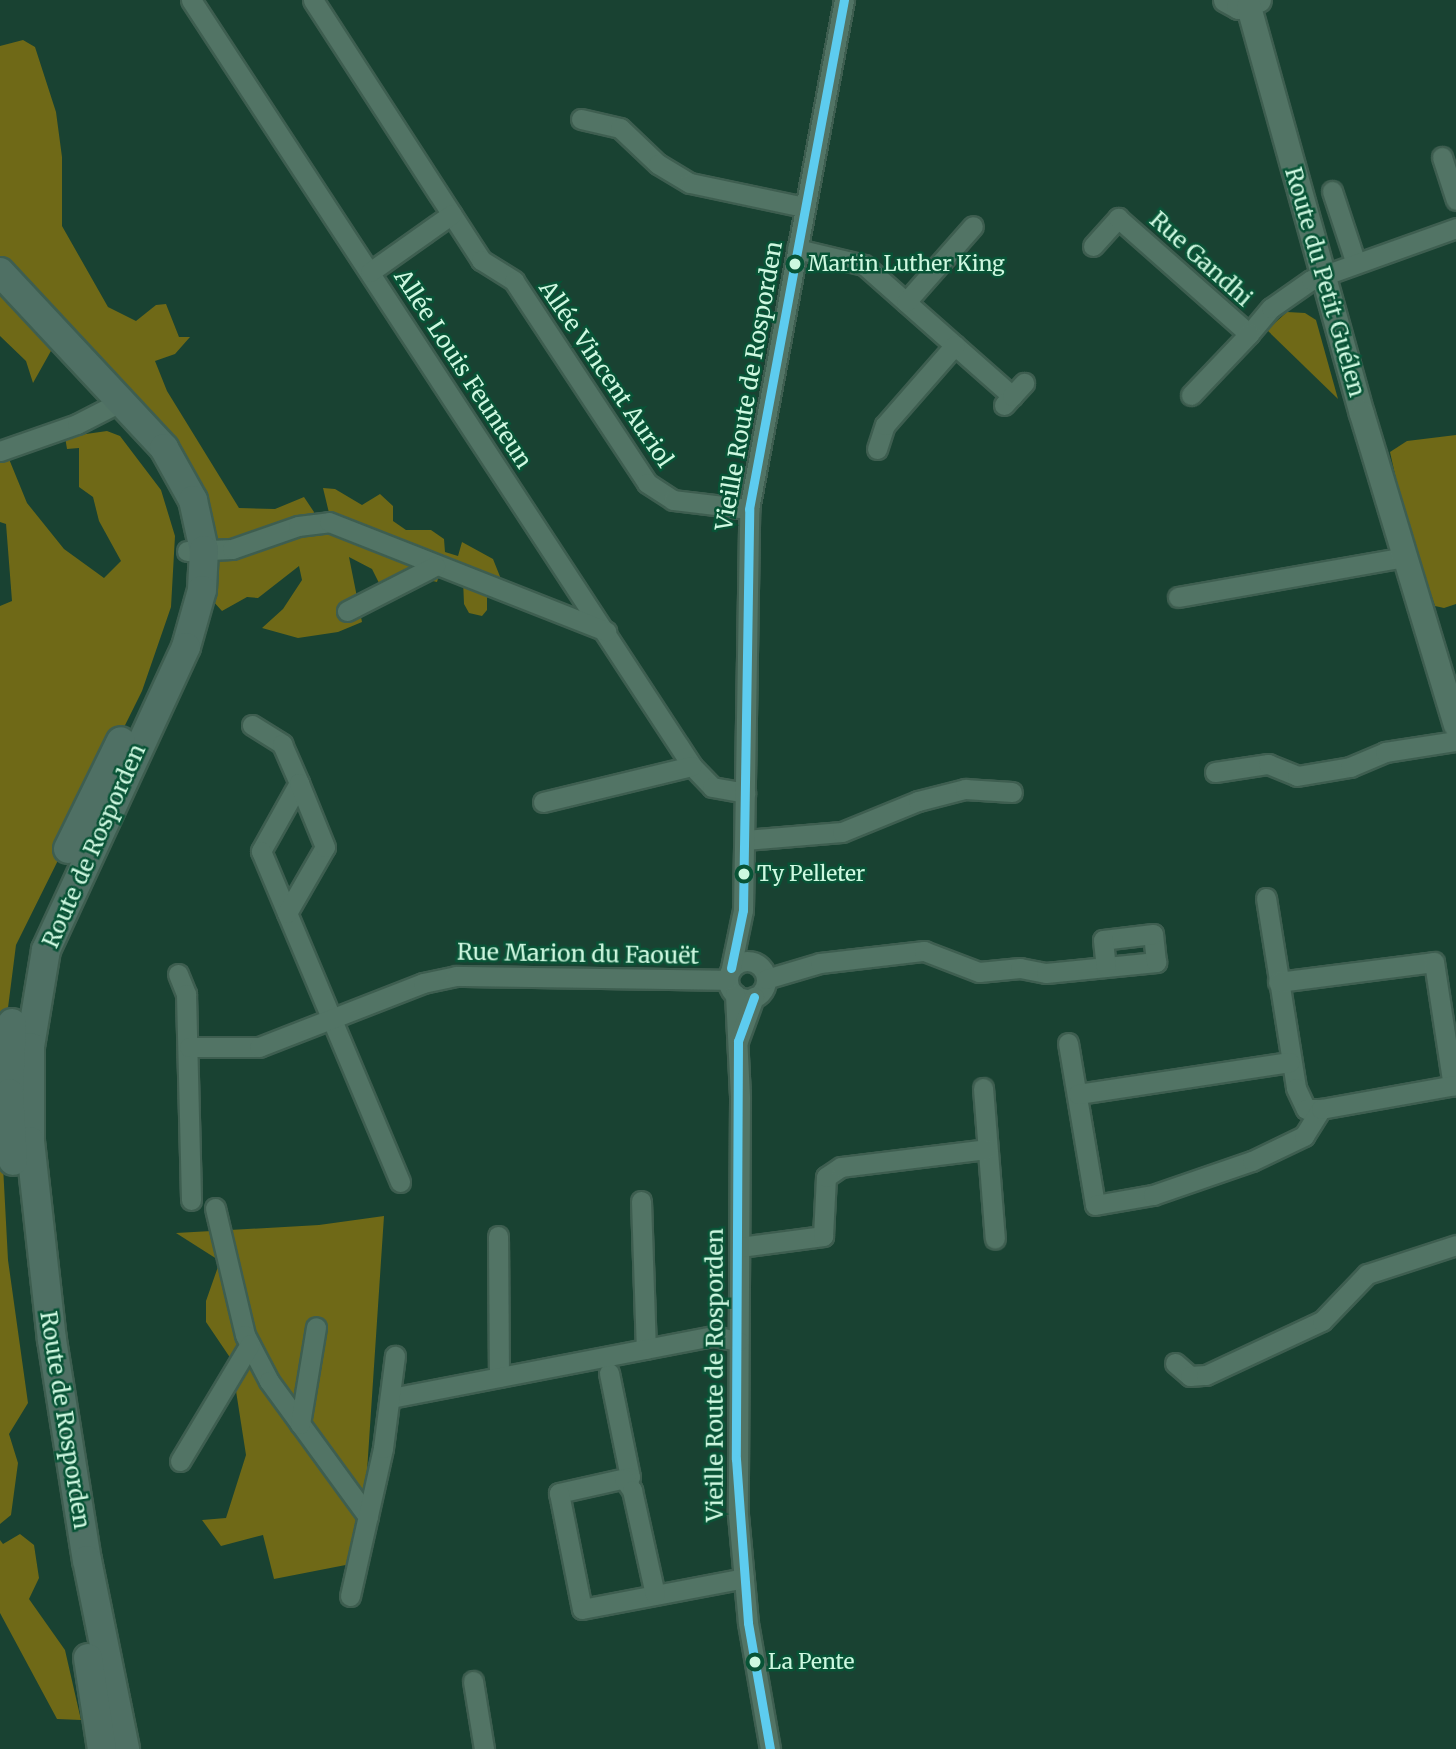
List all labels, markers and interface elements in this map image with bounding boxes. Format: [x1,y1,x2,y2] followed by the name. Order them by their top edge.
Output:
[1279,164,1371,400] street label: Route du Petit Guélen
[1144,206,1258,312] street label: Rue Gandhi
[710,239,788,533] street label: Vieille Route de Rosporden
[808,251,1005,277] place label: Martin Luther King
[788,257,802,271] marker: Martin Luther King
[388,264,538,474] street label: Allée Louis Feunteun
[533,275,679,473] street label: Allée Vincent Auriol
[37,740,151,952] street label: Route de Rosporden
[757,861,865,887] place label: Ty Pelleter
[737,867,751,881] marker: Ty Pelleter
[457,938,699,970] street label: Rue Marion du Faouët
[701,1228,729,1522] street label: Vieille Route de Rosporden
[34,1309,96,1531] street label: Route de Rosporden
[768,1649,854,1675] place label: La Pente
[748,1655,762,1669] marker: La Pente

